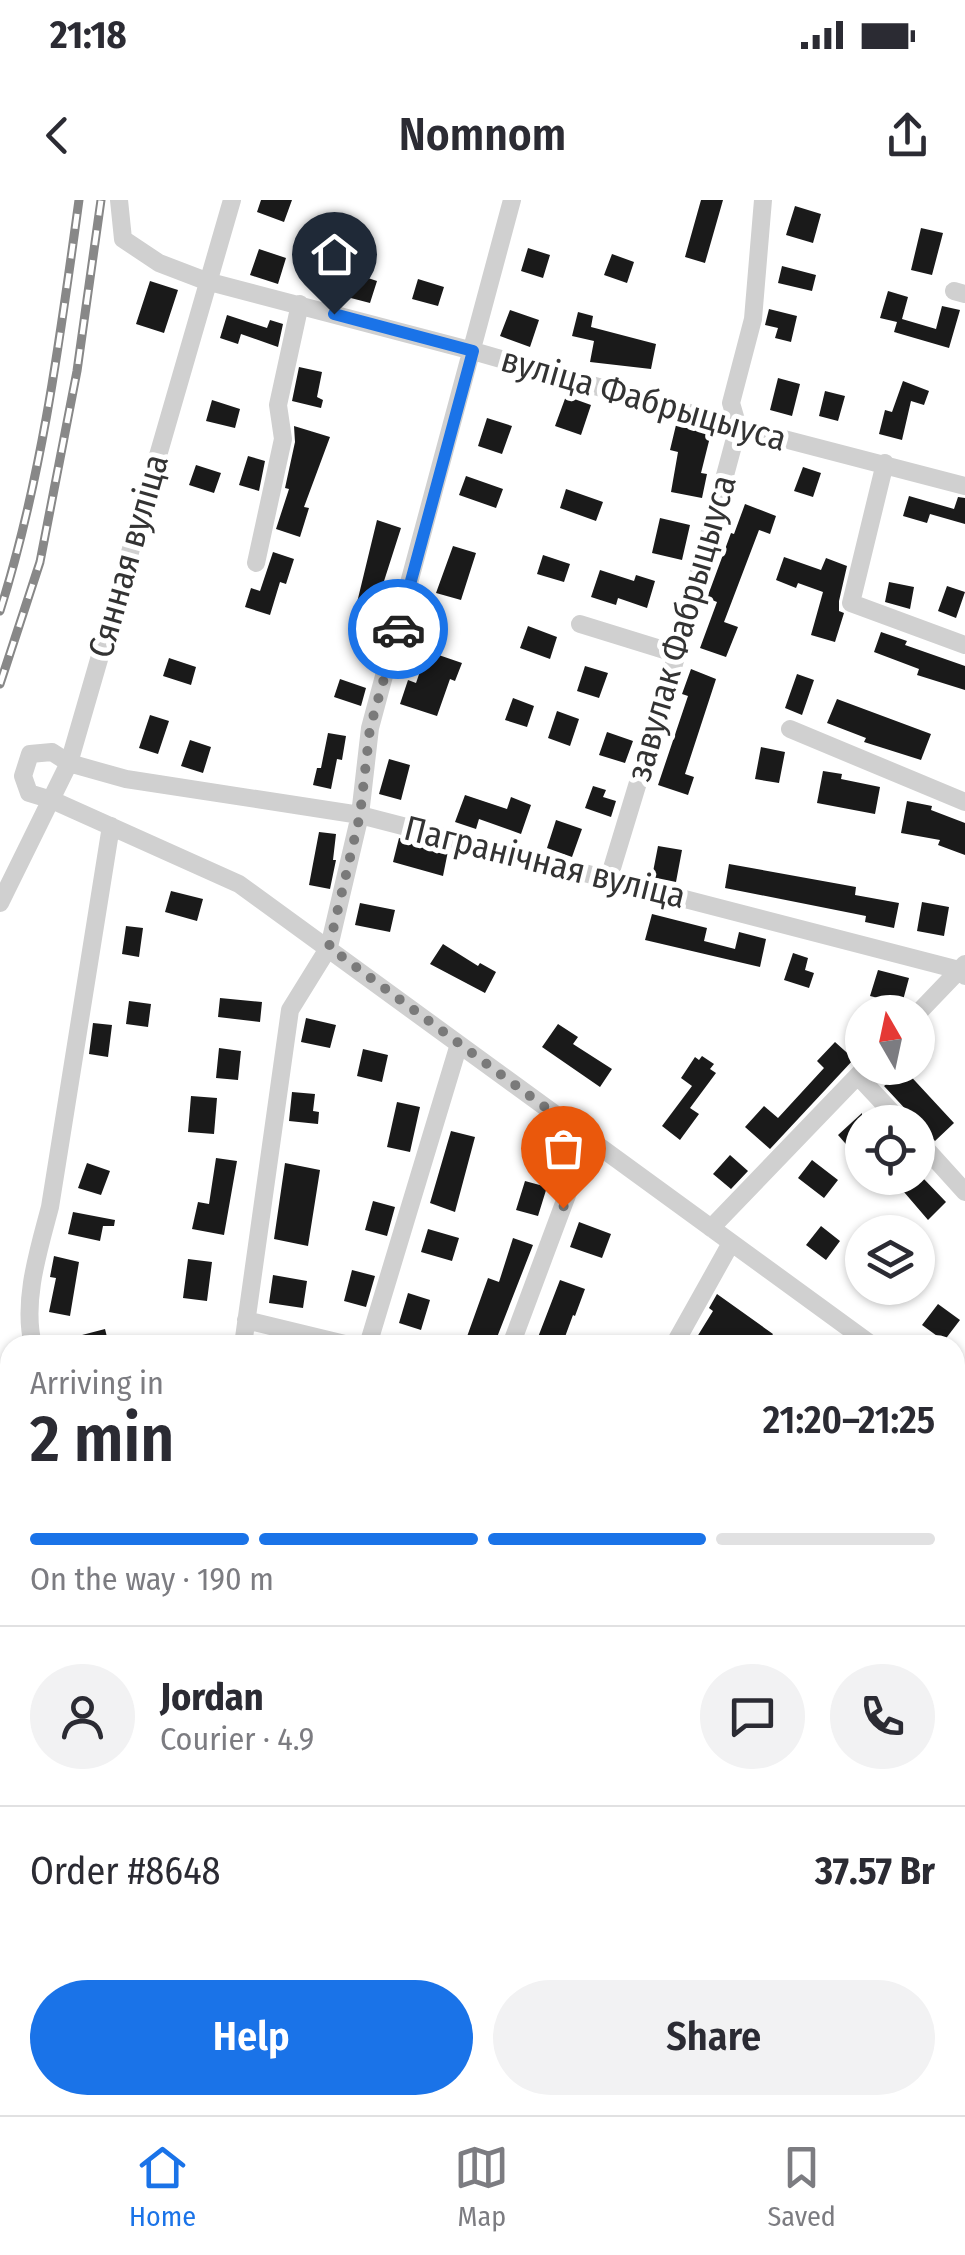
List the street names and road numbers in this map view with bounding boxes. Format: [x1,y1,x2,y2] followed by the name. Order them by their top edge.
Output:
[497,338,791,460] street label: вуліца Фабрыцыуса
[79,450,177,662] street label: Сянная вуліца
[617,470,745,786] street label: завулак Фабрыцыуса
[400,807,690,917] street label: Пагранічная вуліца

